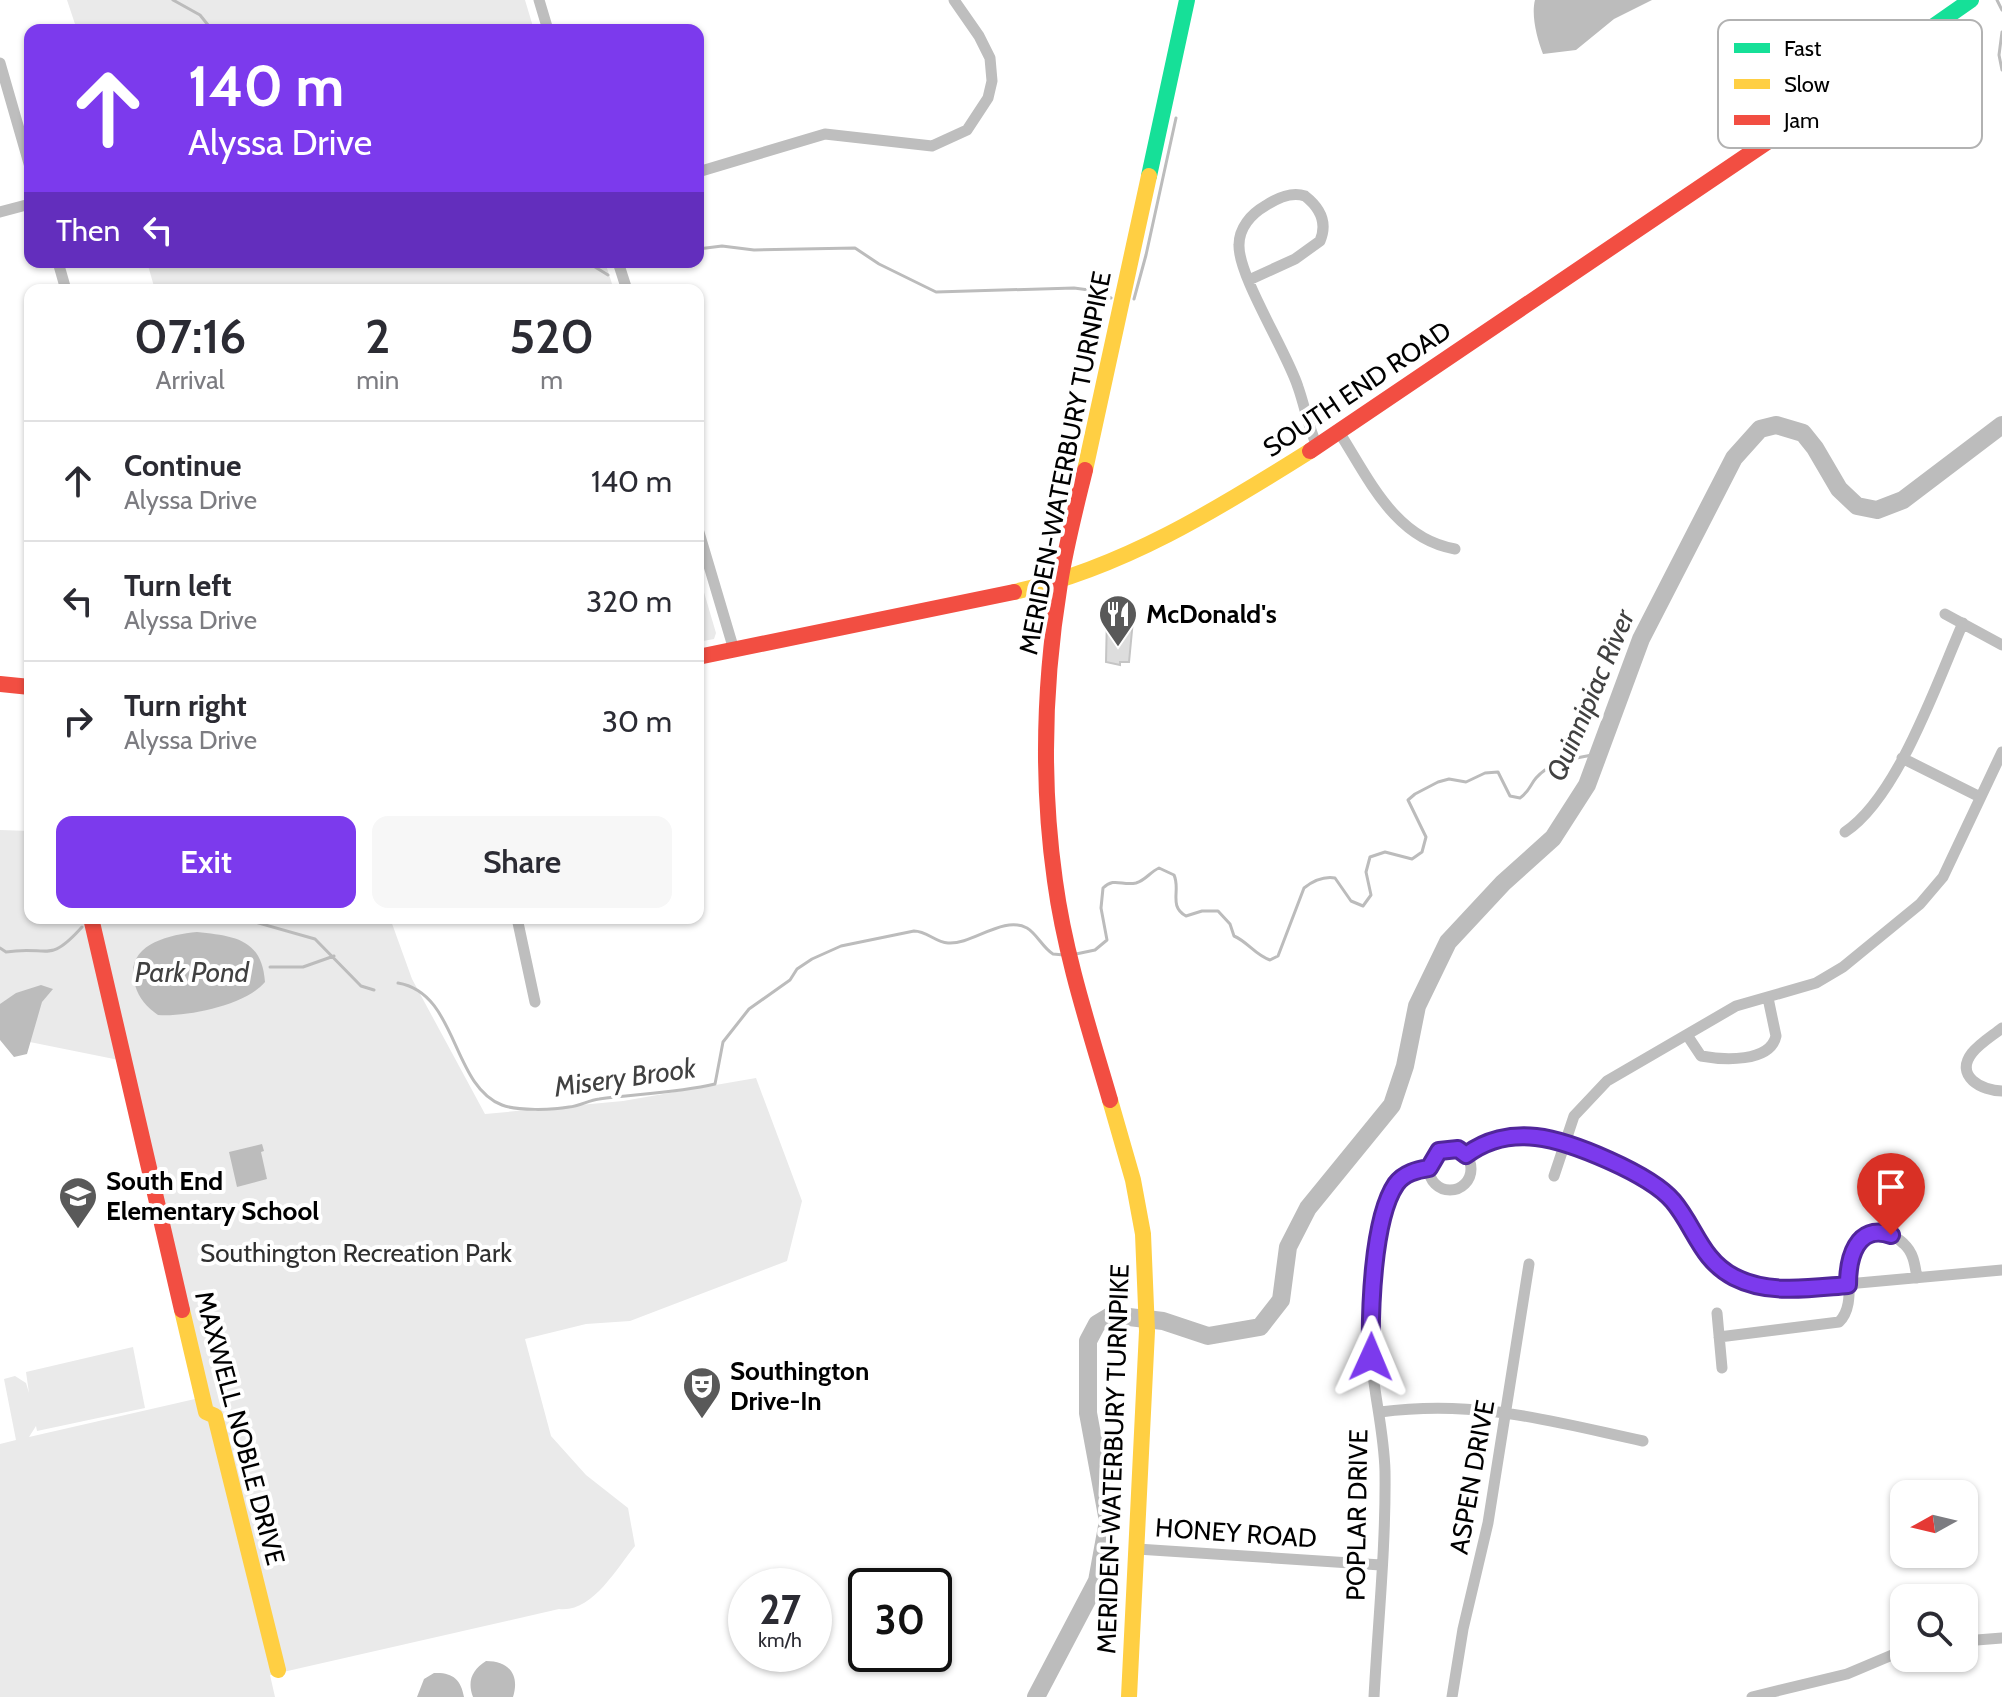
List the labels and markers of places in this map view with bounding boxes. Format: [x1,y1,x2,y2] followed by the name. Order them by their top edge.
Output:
[1097,593,1139,648] restaurant icon: McDonald's
[1146,598,1277,630] place label: McDonald's
[1857,1153,1925,1235] pin
[106,1165,319,1227] place label: South End Elementary School
[57,1175,99,1230] school or university icon: South End Elementary School
[730,1355,869,1417] place label: Southington Drive-In
[681,1365,723,1420] theatre icon: Southington Drive-In

